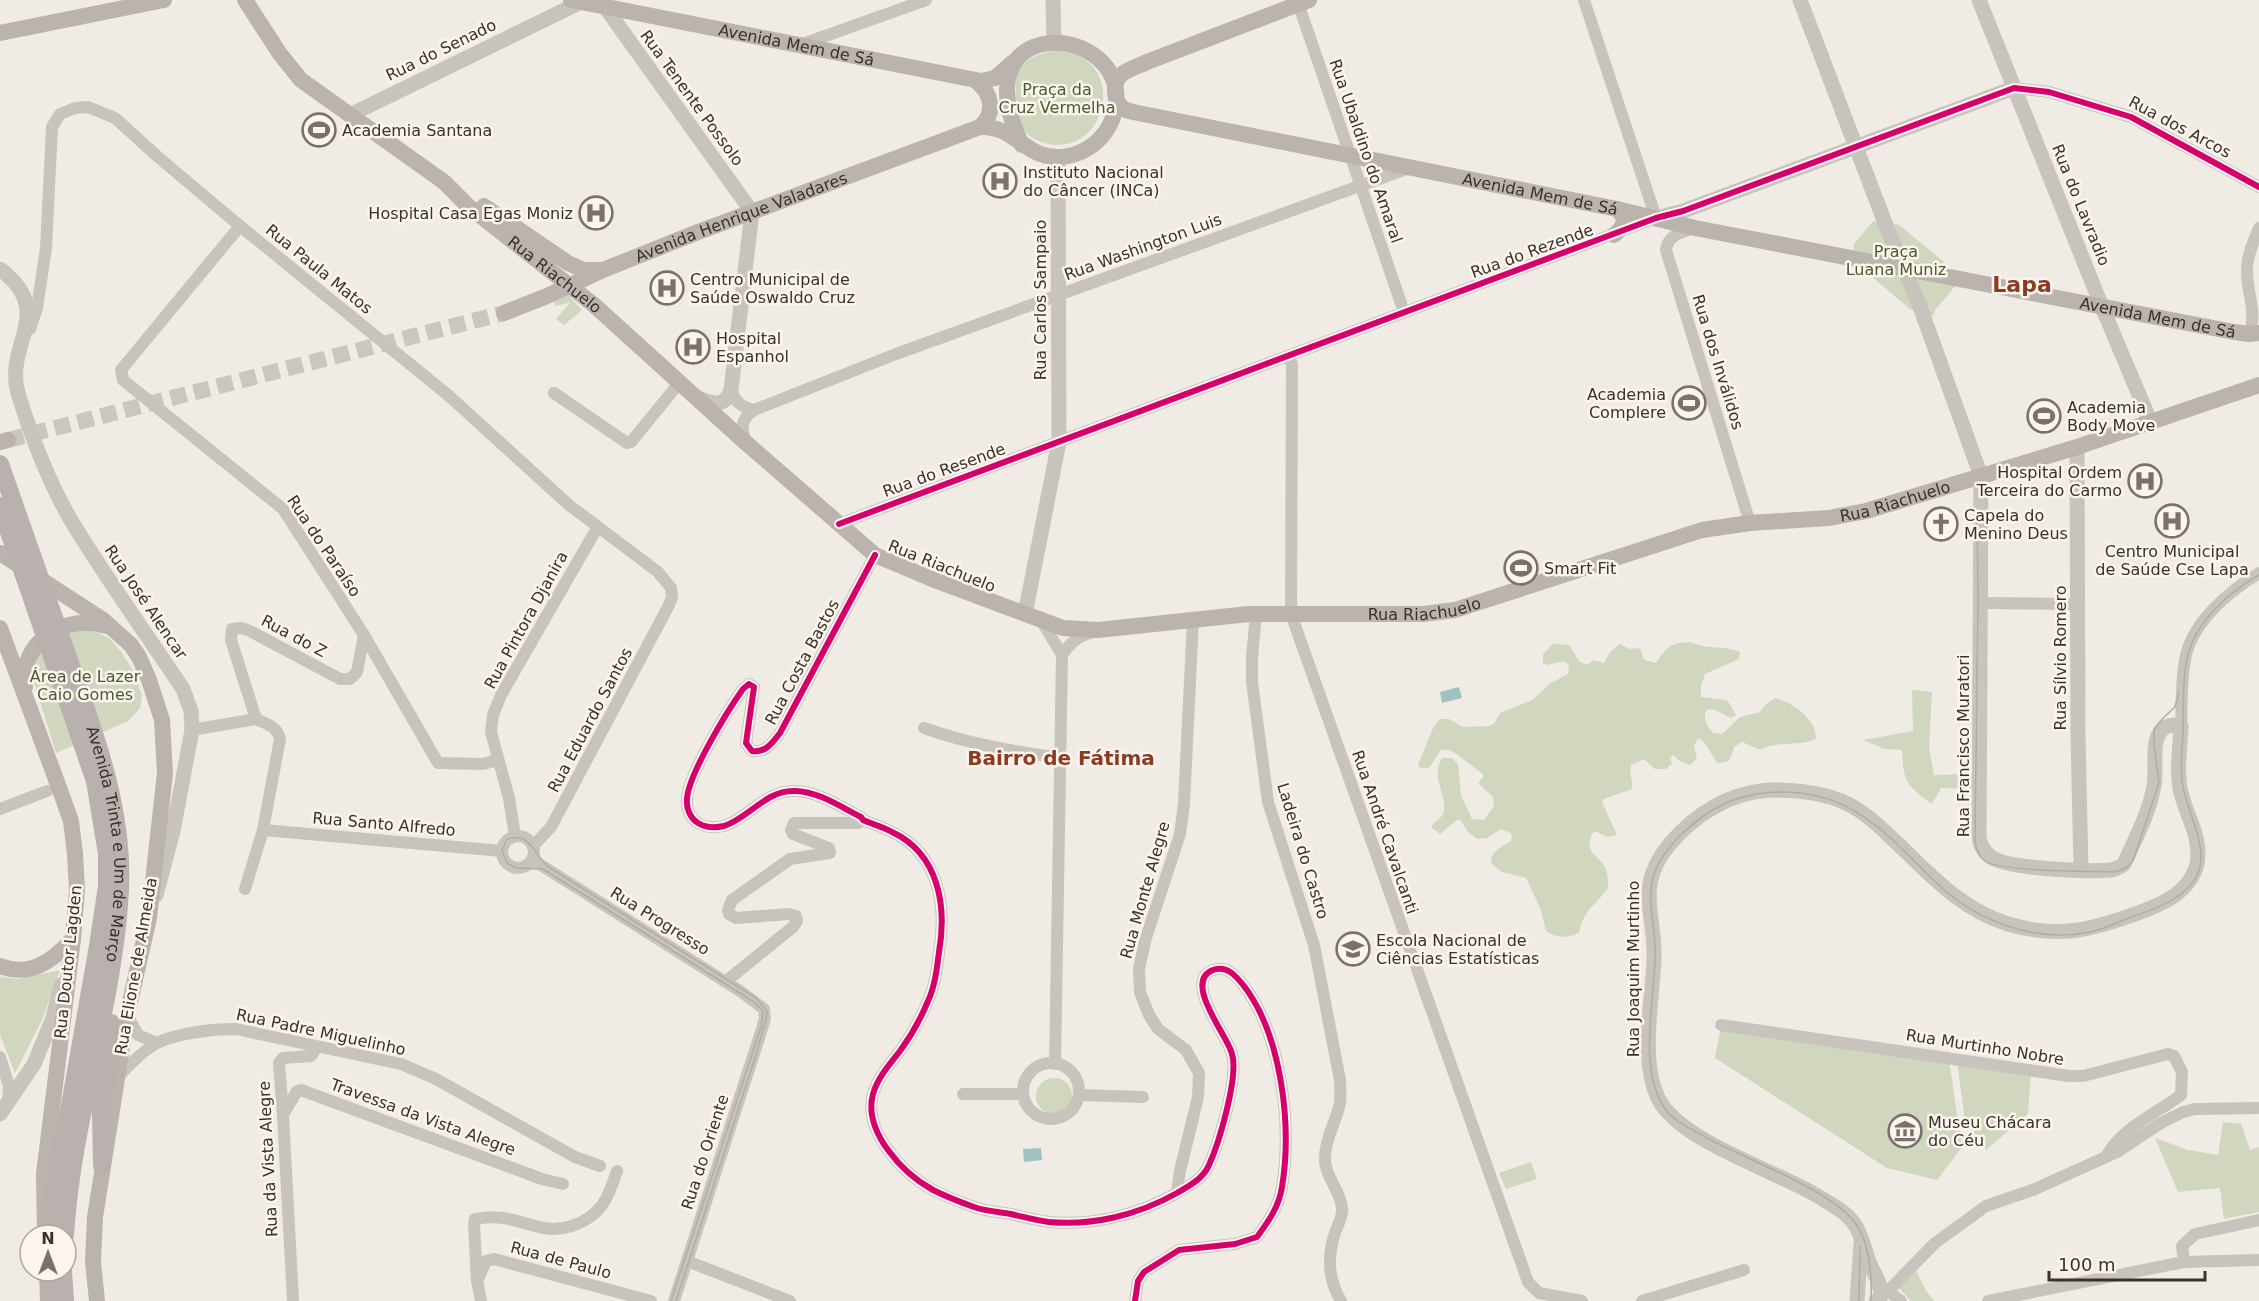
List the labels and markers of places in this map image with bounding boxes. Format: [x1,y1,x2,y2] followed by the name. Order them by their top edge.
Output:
[301,112,337,148] sports icon: Academia Santana
[342,121,492,140] place label: Academia Santana
[982,163,1018,199] hospital icon: Instituto Nacional do Câncer (INCa)
[1023,163,1164,200] place label: Instituto Nacional do Câncer (INCa)
[578,195,614,231] hospital icon: Hospital Casa Egas Moniz
[368,204,573,223] place label: Hospital Casa Egas Moniz
[649,270,685,306] hospital icon: Centro Municipal de Saúde Oswaldo Cruz
[690,270,855,307] place label: Centro Municipal de Saúde Oswaldo Cruz
[675,329,711,365] hospital icon: Hospital Espanhol
[716,329,789,366] place label: Hospital Espanhol
[1587,385,1666,422] place label: Academia Complere
[1671,385,1707,421] sports icon: Academia Complere
[2026,398,2062,434] sports icon: Academia Body Move
[2067,398,2155,435] place label: Academia Body Move
[1976,463,2122,500] place label: Hospital Ordem Terceira do Carmo
[2127,463,2163,499] hospital icon: Hospital Ordem Terceira do Carmo
[2154,503,2190,539] hospital icon: Centro Municipal de Saúde Cse Lapa
[1923,506,1959,542] church icon: Capela do Menino Deus
[1964,506,2068,543] place label: Capela do Menino Deus
[2095,542,2249,579] place label: Centro Municipal de Saúde Cse Lapa
[1503,550,1539,586] sports icon: Smart Fit
[1544,559,1616,578] place label: Smart Fit
[1335,931,1371,967] school or university icon: Escola Nacional de Ciências Estatísticas
[1376,931,1539,968] place label: Escola Nacional de Ciências Estatísticas
[1887,1113,1923,1149] museum icon: Museu Chácara do Céu
[1928,1113,2051,1150] place label: Museu Chácara do Céu

